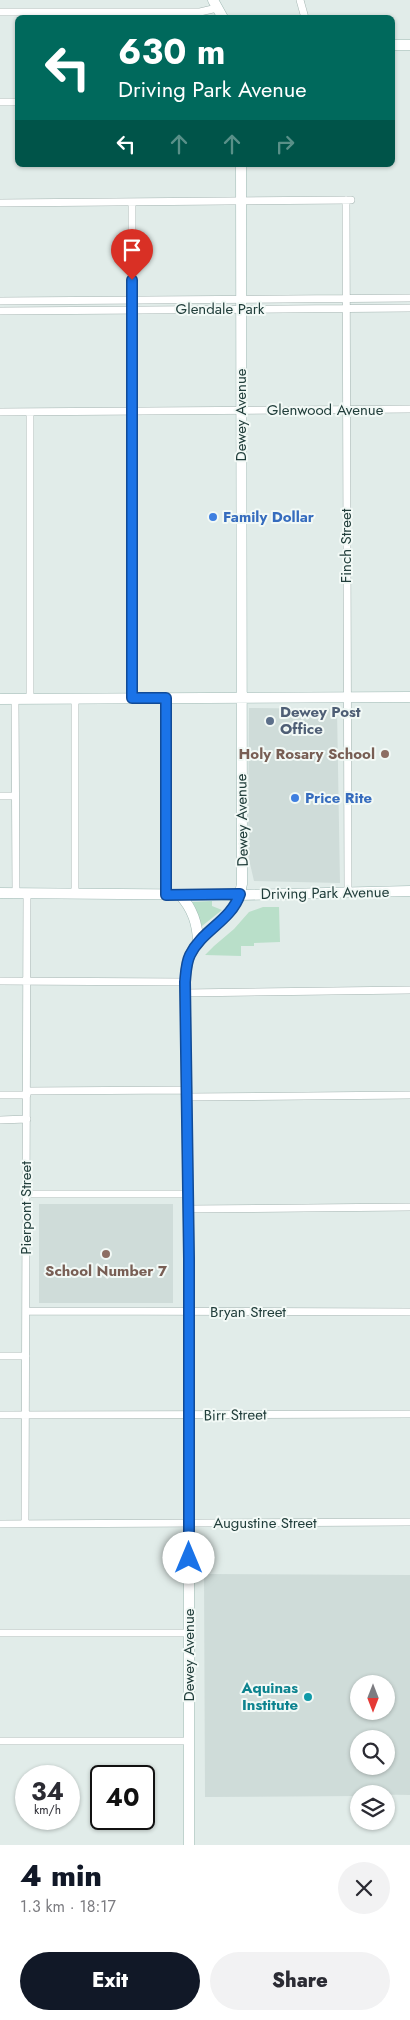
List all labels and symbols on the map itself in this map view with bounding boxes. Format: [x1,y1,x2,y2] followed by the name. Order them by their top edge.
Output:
[111,229,153,280] pin
[176,298,265,320] street label: Glendale Park
[230,368,252,462] street label: Dewey Avenue
[267,399,384,421] street label: Glenwood Avenue
[223,506,315,528] place label: Family Dollar
[335,508,357,583] street label: Finch Street
[207,511,219,523] marker: Family Dollar
[280,701,361,740] place label: Dewey Post Office
[264,715,276,727] marker: Dewey Post Office
[239,743,375,765] place label: Holy Rosary School
[379,748,391,760] marker: Holy Rosary School
[230,773,254,867] street label: Dewey Avenue
[305,787,372,809] place label: Price Rite
[289,792,301,804] marker: Price Rite
[260,881,390,905] street label: Driving Park Avenue
[15,1161,37,1255] street label: Pierpont Street
[100,1248,112,1260] marker: School Number 7
[45,1260,168,1282] place label: School Number 7
[210,1301,286,1323] street label: Bryan Street
[203,1403,267,1427] street label: Birr Street
[213,1512,317,1534] street label: Augustine Street
[162,1531,214,1583] position arrow
[178,1608,200,1702] street label: Dewey Avenue
[350,1675,395,1720] north arrow
[240,1677,298,1716] place label: Aquinas Institute
[302,1691,314,1703] marker: Aquinas Institute
[90,1765,155,1830] speed limit sign: 40

